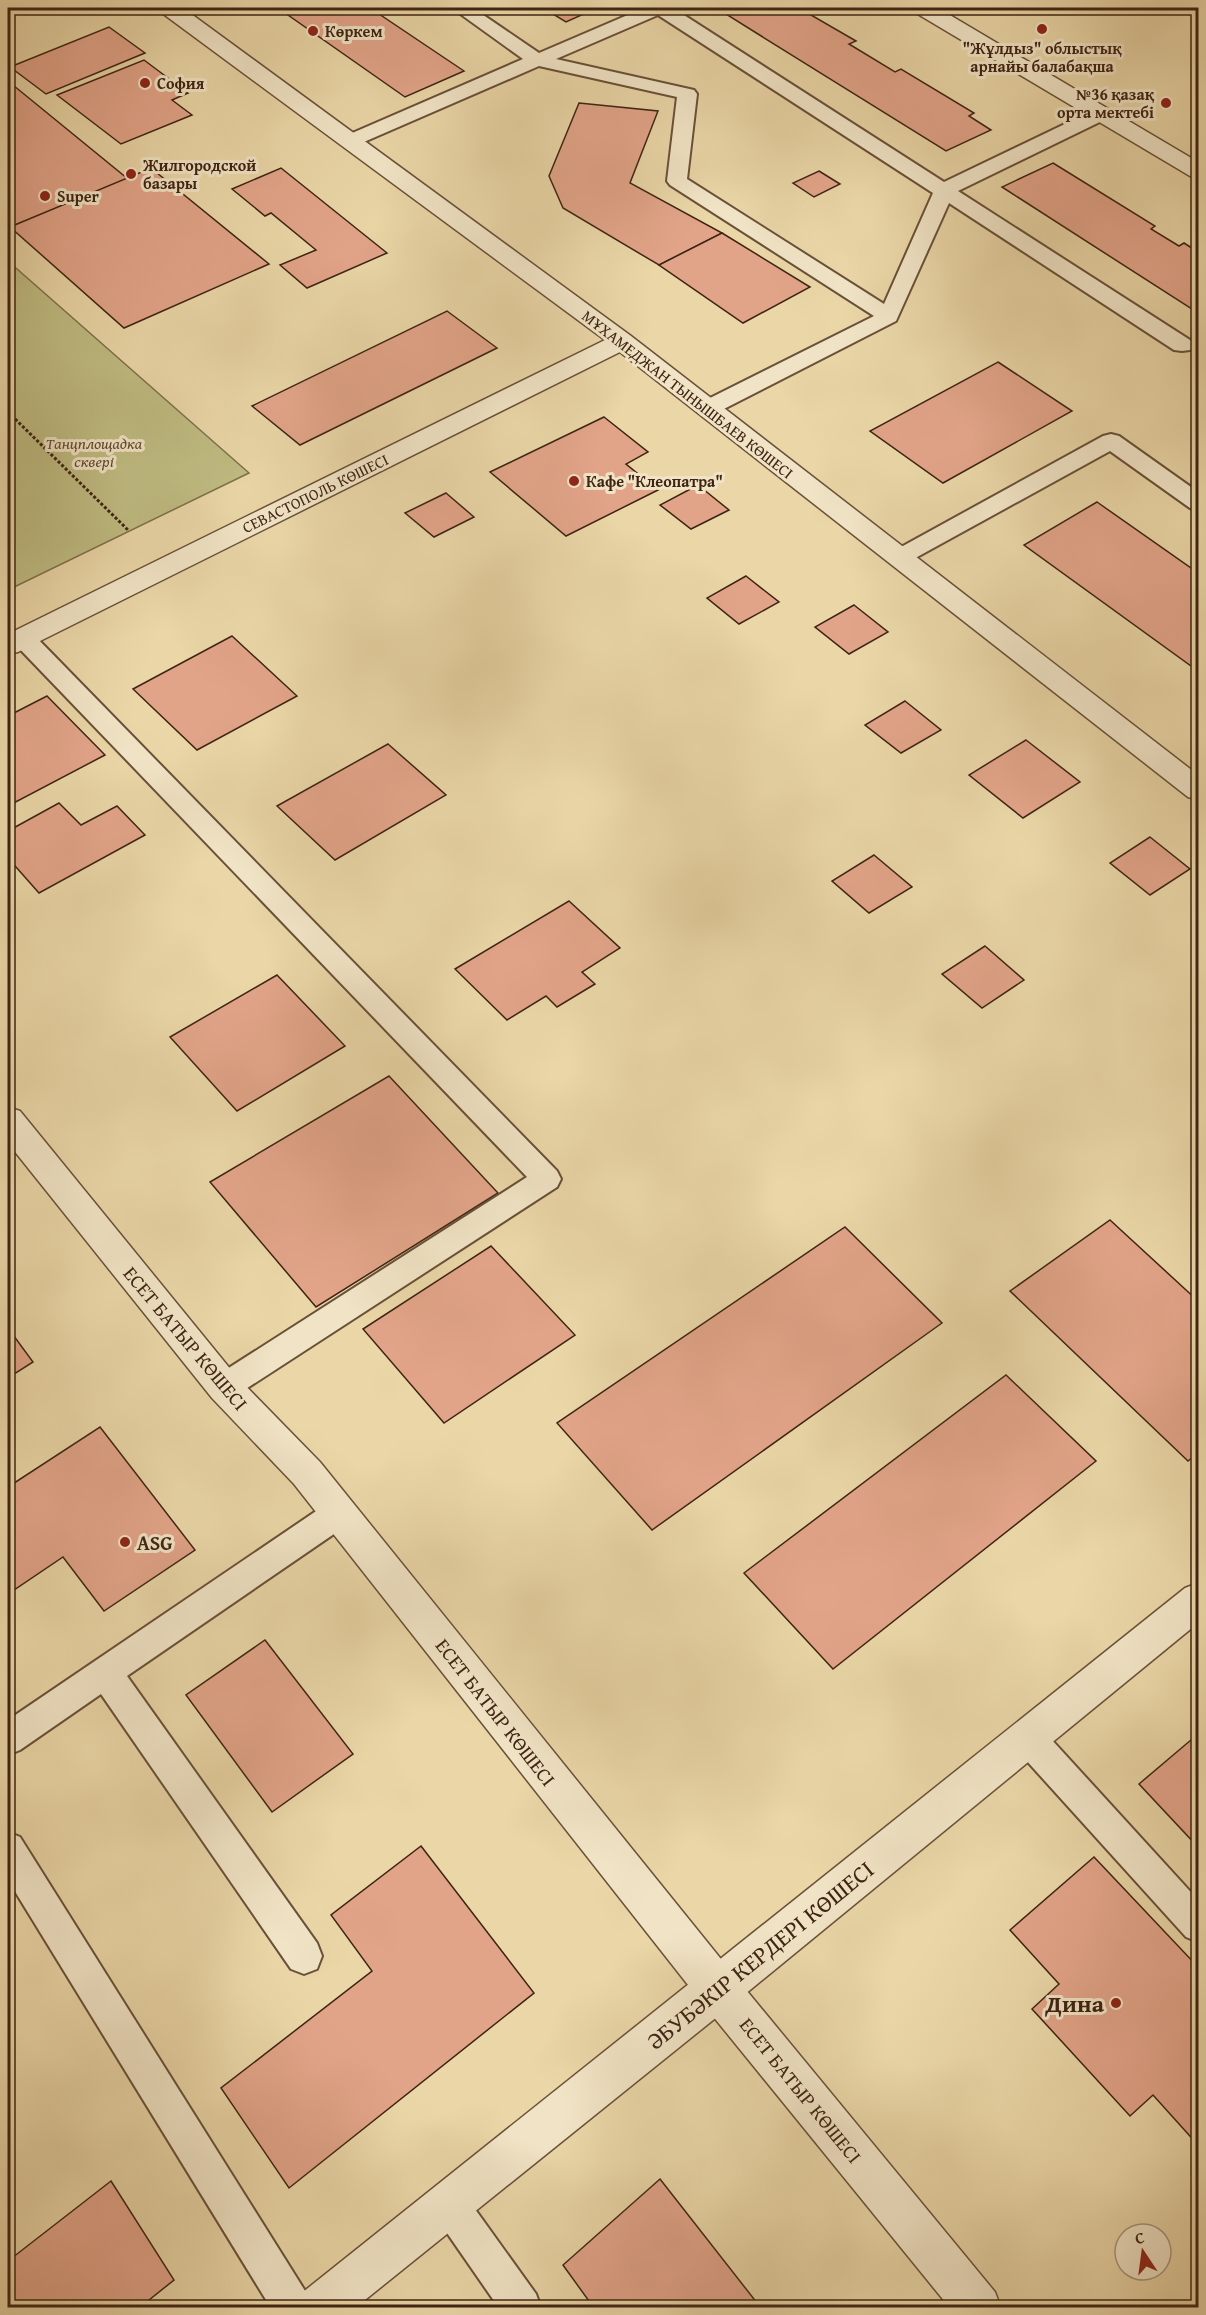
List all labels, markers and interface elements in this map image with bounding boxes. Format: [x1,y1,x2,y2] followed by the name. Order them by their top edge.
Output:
[325,19,382,43] place label: Көркем
[1035,22,1049,36] marker: "Жұлдыз" облыстық арнайы балабақша
[306,24,320,38] marker: Көркем
[962,36,1122,78] place label: "Жұлдыз" облыстық арнайы балабақша
[157,71,205,95] place label: София
[138,76,152,90] marker: София
[1057,82,1155,124] place label: №36 қазақ орта мектебі
[1159,96,1173,110] marker: №36 қазақ орта мектебі
[142,153,256,195] place label: Жилгородской базары
[124,167,138,181] marker: Жилгородской базары
[57,184,100,208] place label: Super
[38,189,52,203] marker: Super
[577,304,799,484] street label: МҰХАМЕДЖАН ТЫНЫШБАЕВ КӨШЕСІ
[46,431,143,473] park label: Танцплощадка сквері
[238,447,392,539] street label: СЕВАСТОПОЛЬ КӨШЕСІ
[586,469,723,493] place label: Кафе "Клеопатра"
[567,474,581,488] marker: Кафе "Клеопатра"
[117,1260,255,1416] street label: ЕСЕТ БАТЫР КӨШЕСІ
[137,1528,172,1557] place label: ASG
[118,1535,132,1549] marker: ASG
[429,1632,563,1792] street label: ЕСЕТ БАТЫР КӨШЕСІ
[639,1852,881,2058] street label: ӘБУБӘКІР КЕРДЕРІ КӨШЕСІ
[1044,1986,1105,2021] place label: Дина
[1109,1996,1123,2010] marker: Дина
[733,2011,869,2169] street label: ЕСЕТ БАТЫР КӨШЕСІ
[1113,2222,1173,2282] north arrow
[1133,2225,1147,2250] text: С

